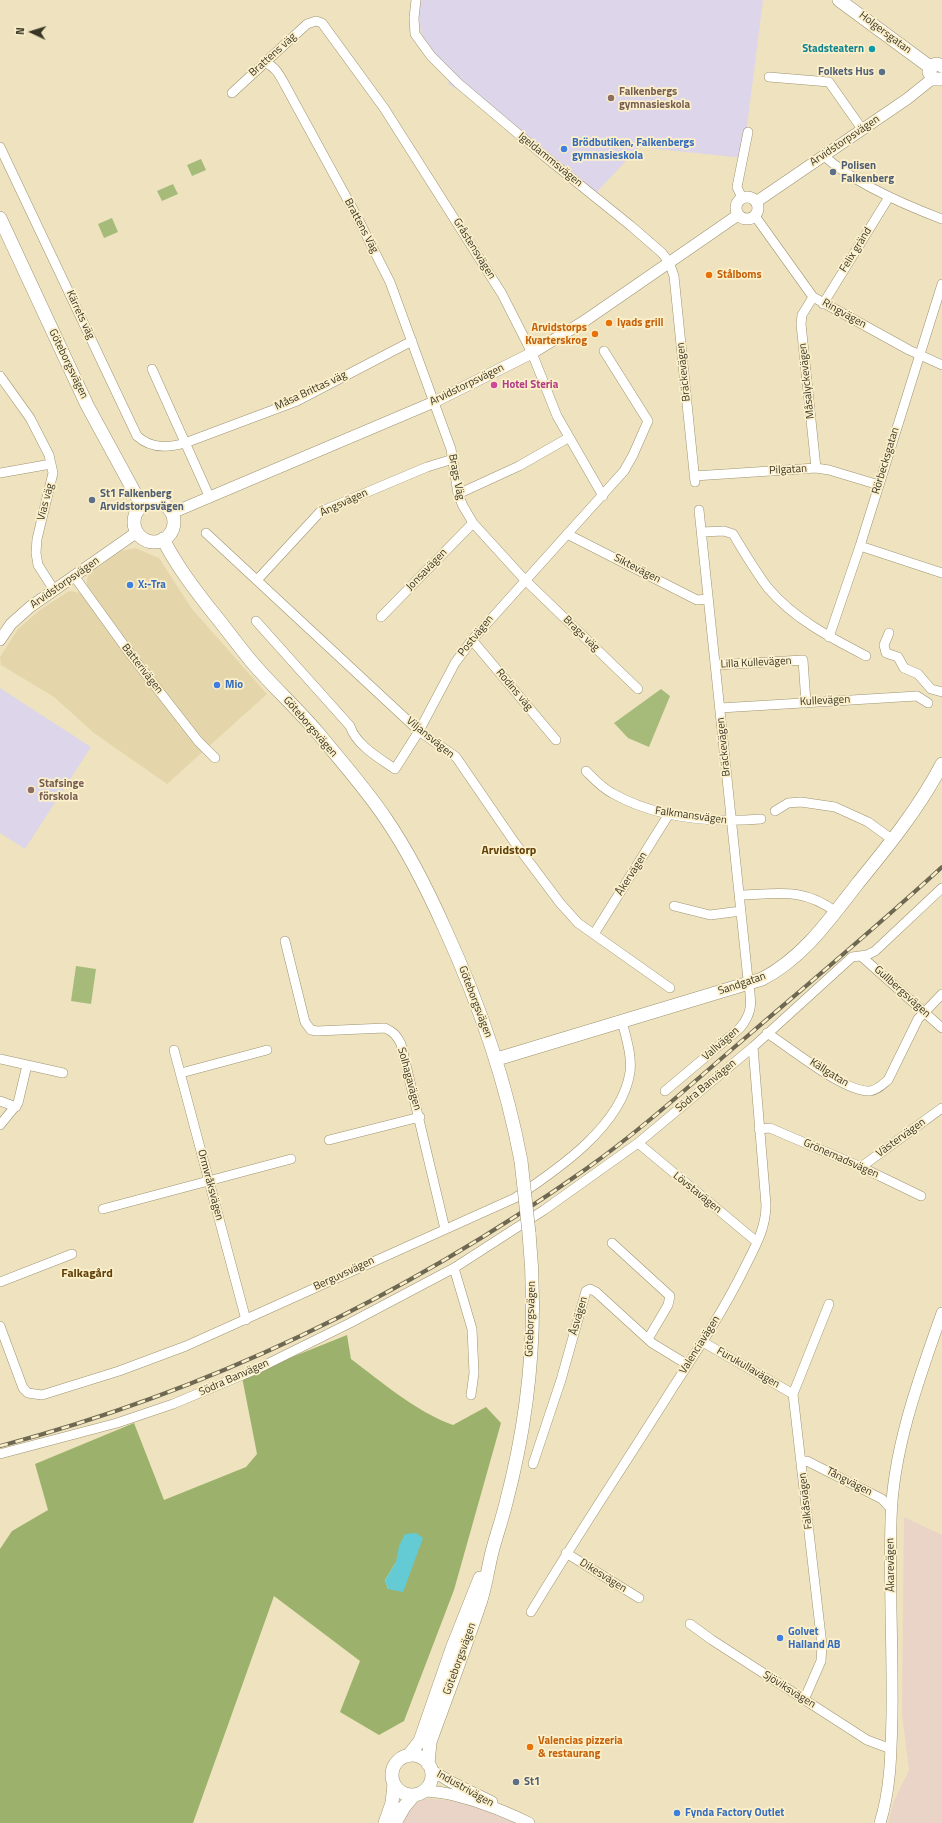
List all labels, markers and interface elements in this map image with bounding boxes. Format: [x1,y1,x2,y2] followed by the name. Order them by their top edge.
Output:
[856,9,914,57] street label: Holgersgatan
[12,12,52,52] north arrow
[12,27,28,36] text: N
[247,30,299,80] street label: Brattens väg
[802,42,864,56] place label: Stadsteatern
[867,44,877,54] marker: Stadsteatern
[818,65,874,79] place label: Folkets Hus
[877,67,887,77] marker: Folkets Hus
[619,85,690,111] place label: Falkenbergs gymnasieskola
[606,93,616,103] marker: Falkenbergs gymnasieskola
[808,113,882,169] street label: Arvidstorpsvägen
[515,130,585,190] street label: Igeldammsvägen
[572,136,694,162] place label: Brödbutiken, Falkenbergs gymnasieskola
[559,144,569,154] marker: Brödbutiken, Falkenbergs gymnasieskola
[841,159,894,185] place label: Polisen Falkenberg
[828,167,838,177] marker: Polisen Falkenberg
[341,196,381,256] street label: Brattens Väg
[450,216,498,282] street label: Gråstensvägen
[837,225,875,275] street label: Felix gränd
[717,268,762,282] place label: Stålboms
[704,270,714,280] marker: Stålboms
[63,288,97,342] street label: Kärrets väg
[820,296,868,332] street label: Ringvägen
[617,316,664,330] place label: Iyads grill
[604,318,614,328] marker: Iyads grill
[525,321,587,347] place label: Arvidstorps Kvarterskrog
[45,327,91,401] street label: Göteborgsvägen
[590,329,600,339] marker: Arvidstorps Kvarterskrog
[674,342,694,402] street label: Bräckevägen
[796,342,818,420] street label: Måsalyckevägen
[428,361,506,409] street label: Arvidstorpsvägen
[273,369,349,413] street label: Måsa Brittas väg
[502,378,558,392] place label: Hotel Steria
[489,380,499,390] marker: Hotel Steria
[870,426,902,496] street label: Rörbecksgatan
[445,453,467,501] street label: Brags Väg
[769,462,807,478] street label: Pilgatan
[35,482,57,522] street label: Vias väg
[318,486,370,520] street label: Ängsvägen
[100,487,184,513] place label: St1 Falkenberg Arvidstorpsvägen
[87,495,97,505] marker: St1 Falkenberg Arvidstorpsvägen
[404,546,450,594] street label: Jonsavägen
[611,552,663,586] street label: Siktevägen
[28,554,102,612] street label: Arvidstorpsvägen
[138,578,166,592] place label: X:-Tra
[125,580,135,590] marker: X:-Tra
[455,613,497,659] street label: Postvägen
[560,613,602,655] street label: Brags väg
[118,641,166,697] street label: Batterivägen
[720,655,792,671] street label: Lilla Kullevägen
[493,666,535,714] street label: Rodins väg
[225,678,243,692] place label: Mio
[212,680,222,690] marker: Mio
[800,693,850,709] street label: Kullevägen
[280,694,340,760] street label: Göteborgsvägen
[403,715,457,761] street label: Viljansvägen
[714,717,734,777] street label: Bräckevägen
[39,777,84,803] place label: Stafsinge förskola
[26,785,36,795] marker: Stafsinge förskola
[654,804,728,828] street label: Falkmansvägen
[482,844,536,858] district label: Arvidstorp
[613,850,651,898] street label: Åkervägen
[871,963,933,1021] street label: Gullbergsvägen
[455,964,495,1040] street label: Göteborgsvägen
[716,970,768,998] street label: Sandgatan
[700,1024,742,1064] street label: Vallvägen
[394,1046,424,1112] street label: Solhagavägen
[807,1056,851,1090] street label: Källgatan
[673,1057,739,1115] street label: Södra Banvägen
[874,1116,928,1160] street label: Västervägen
[801,1136,881,1182] street label: Grönemadsvägen
[194,1148,226,1222] street label: Ormvråksvägen
[670,1169,724,1217] street label: Lövstavägen
[311,1254,377,1294] street label: Berguvsvägen
[61,1267,113,1281] district label: Falkagård
[523,1281,539,1357] street label: Göteborgsvägen
[567,1295,591,1337] street label: Åsvägen
[677,1313,723,1377] street label: Valenciavägen
[714,1345,782,1391] street label: Furukullavägen
[197,1357,271,1399] street label: Södra Banvägen
[824,1465,874,1499] street label: Tångvägen
[796,1472,816,1530] street label: Falkåsvägen
[884,1538,898,1592] street label: Åkarevägen
[577,1556,629,1596] street label: Dikesvägen
[441,1621,479,1697] street label: Göteborgsvägen
[788,1625,840,1651] place label: Golvet Halland AB
[775,1633,785,1643] marker: Golvet Halland AB
[760,1669,818,1711] street label: Sjöviksvägen
[538,1734,623,1760] place label: Valencias pizzeria & restaurang
[525,1742,535,1752] marker: Valencias pizzeria & restaurang
[434,1768,496,1810] street label: Industrivägen
[524,1775,540,1789] place label: St1
[511,1777,521,1787] marker: St1
[685,1806,784,1820] place label: Fynda Factory Outlet
[672,1808,682,1818] marker: Fynda Factory Outlet

